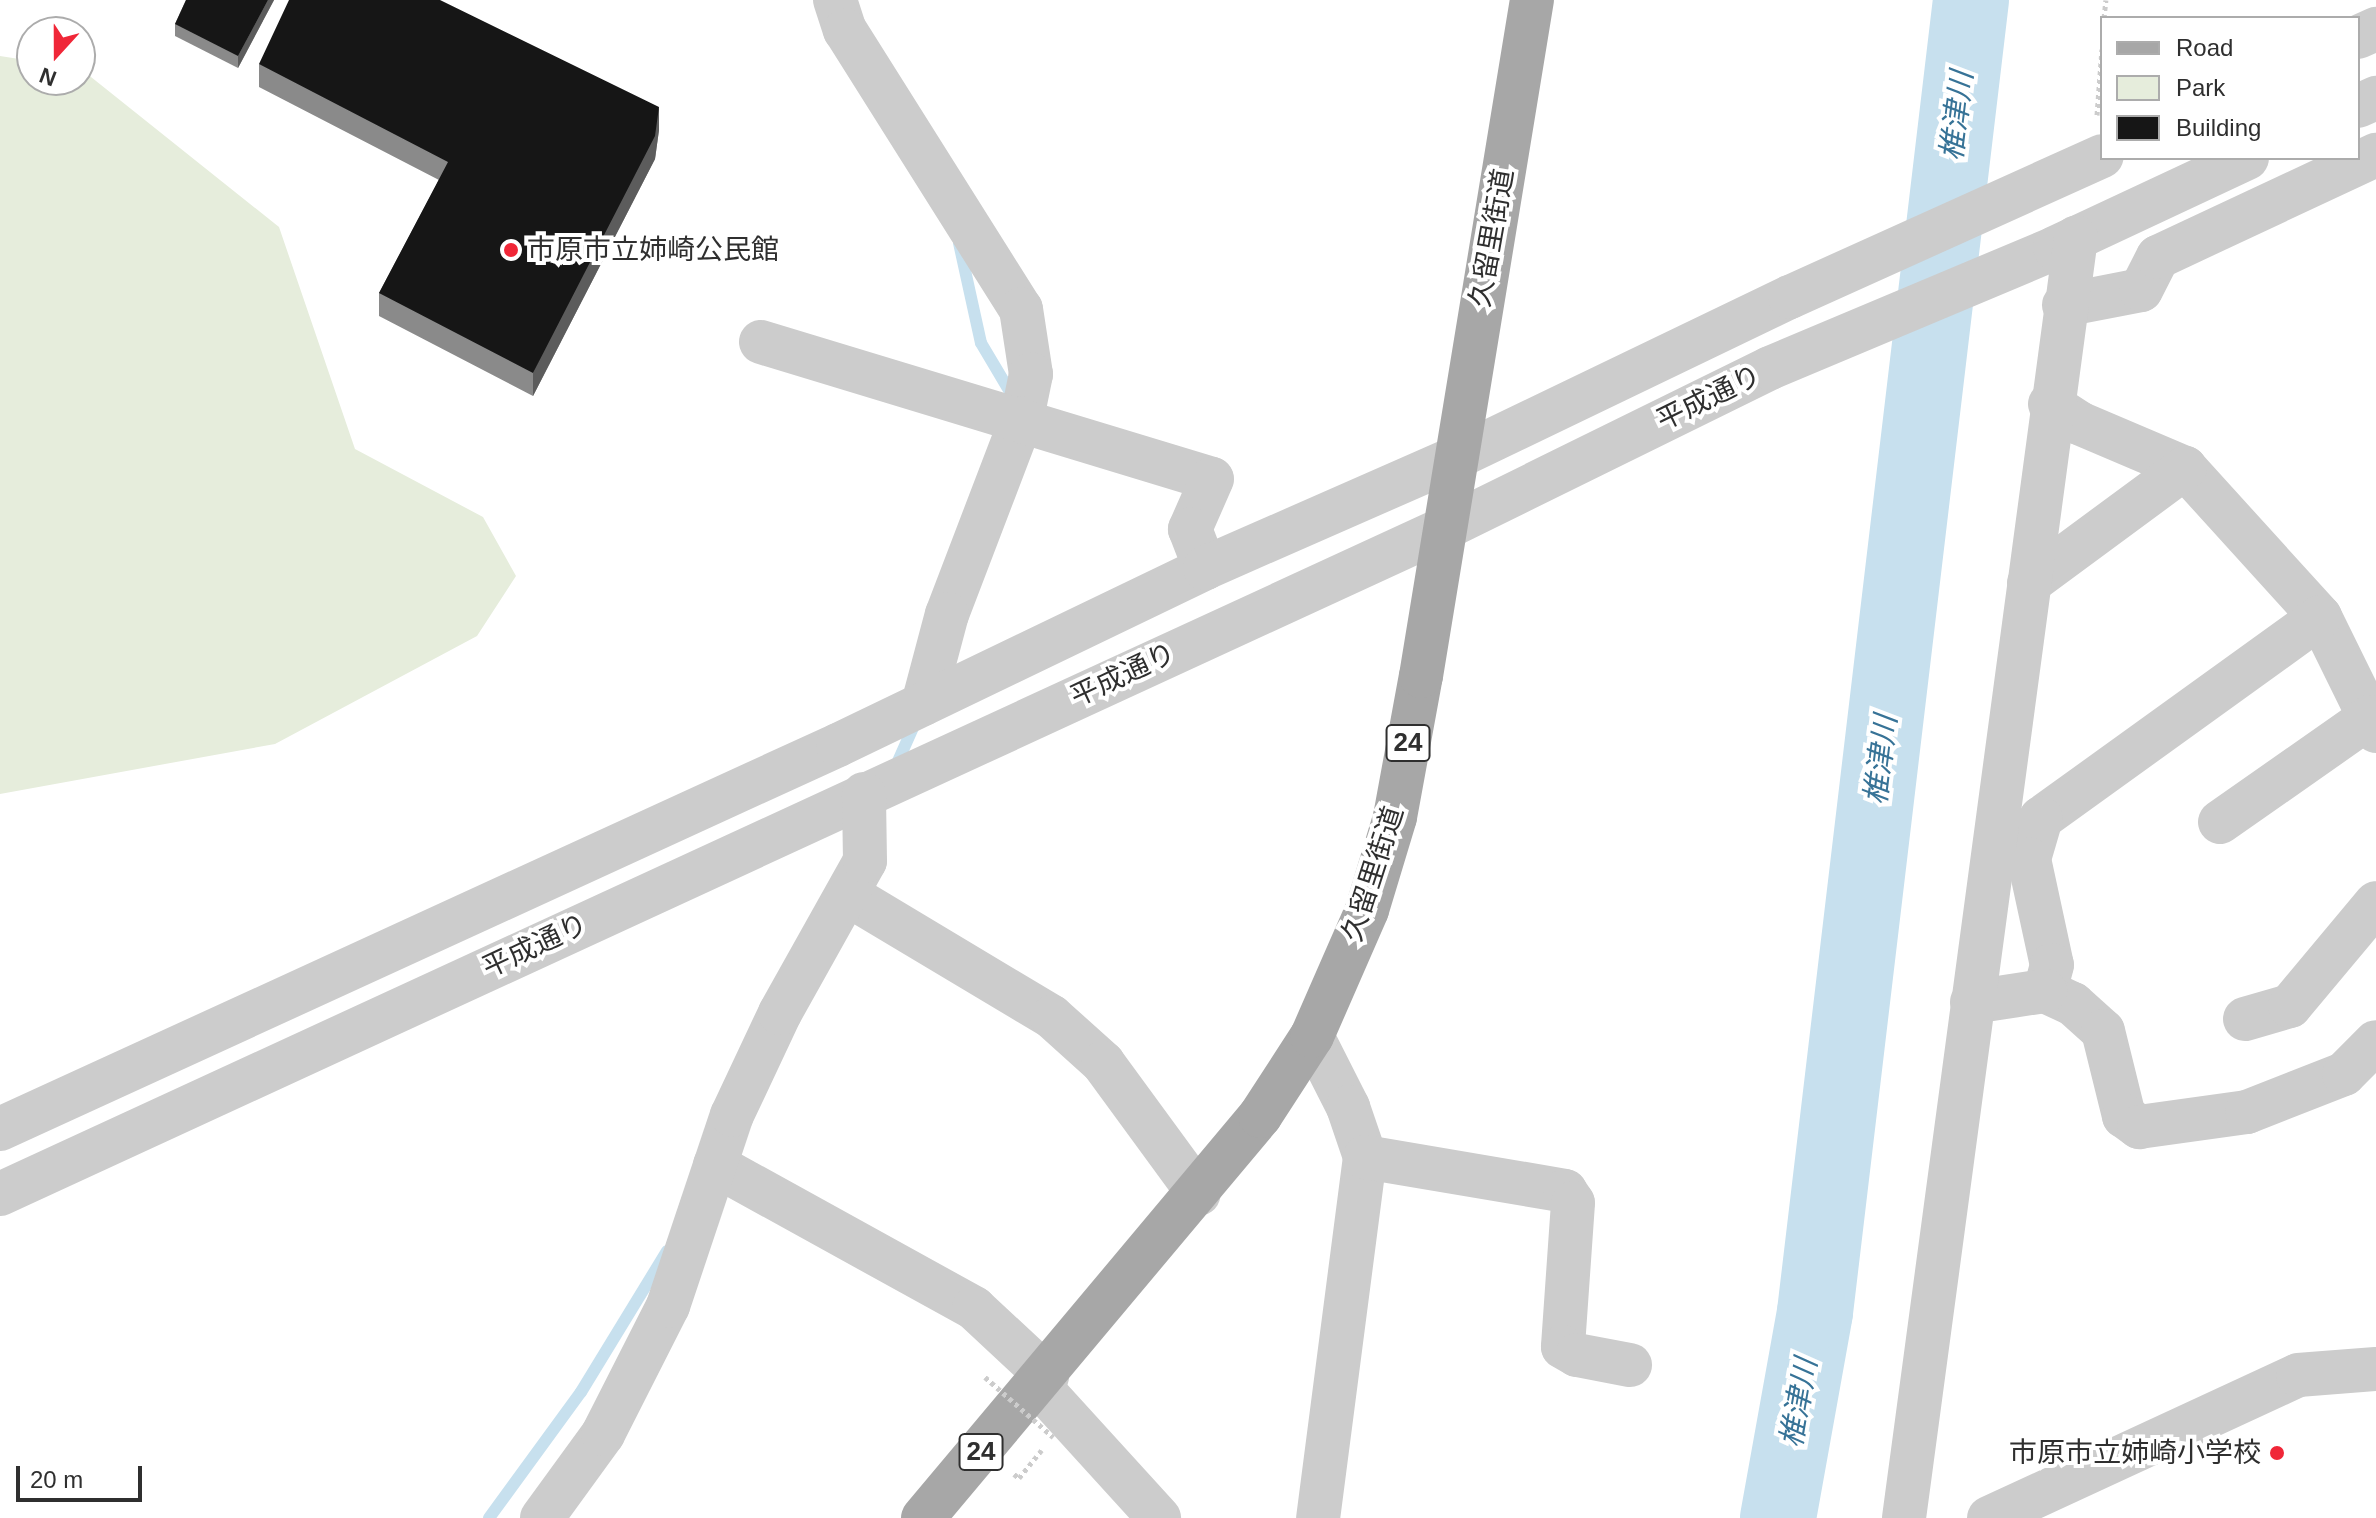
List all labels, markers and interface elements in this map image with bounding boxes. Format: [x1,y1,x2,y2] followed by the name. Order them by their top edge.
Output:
[16,16,96,96] north arrow
[2100,16,2360,160] legend
[2176,34,2233,61] text: Road
[36,62,60,92] text: N
[1934,69,1980,163] water label: 椎津川
[2176,74,2225,101] text: Park
[2176,114,2261,141] text: Building
[1463,166,1521,310] street label: 久留里街道
[527,233,779,267] place label: 市原市立姉崎公民館
[502,241,520,259] marker: 市原市立姉崎公民館
[1651,358,1767,438] street label: 平成通り
[1065,636,1181,714] street label: 平成通り
[1858,713,1904,807] water label: 椎津川
[1384,721,1432,765] road number: 24
[1335,802,1411,946] street label: 久留里街道
[477,907,593,985] street label: 平成通り
[1773,1356,1825,1450] water label: 椎津川
[957,1430,1005,1474] road number: 24
[2009,1436,2261,1470] place label: 市原市立姉崎小学校
[2268,1444,2286,1462] marker: 市原市立姉崎小学校
[20,1450,146,1500] scale bar
[30,1466,83,1493] text: 20 m

